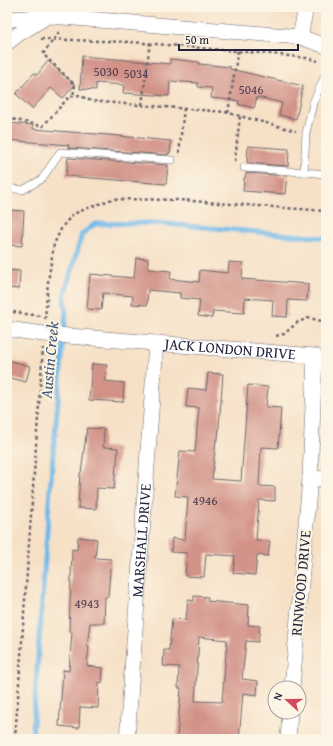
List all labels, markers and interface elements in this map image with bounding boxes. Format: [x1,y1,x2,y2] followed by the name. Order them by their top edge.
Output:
[179,26,298,52] scale bar
[185,31,209,48] text: 50 m
[93,62,119,81] house number: 5030
[123,64,149,83] house number: 5034
[238,80,264,99] house number: 5046
[34,320,64,400] water label: Austin Creek
[162,333,297,364] street label: JACK LONDON DRIVE
[126,482,156,598] street label: MARSHALL DRIVE
[192,491,218,510] house number: 4946
[285,529,316,637] street label: RINWOOD DRIVE
[74,594,100,613] house number: 4943
[267,680,307,720] north arrow
[269,690,287,703] text: N

